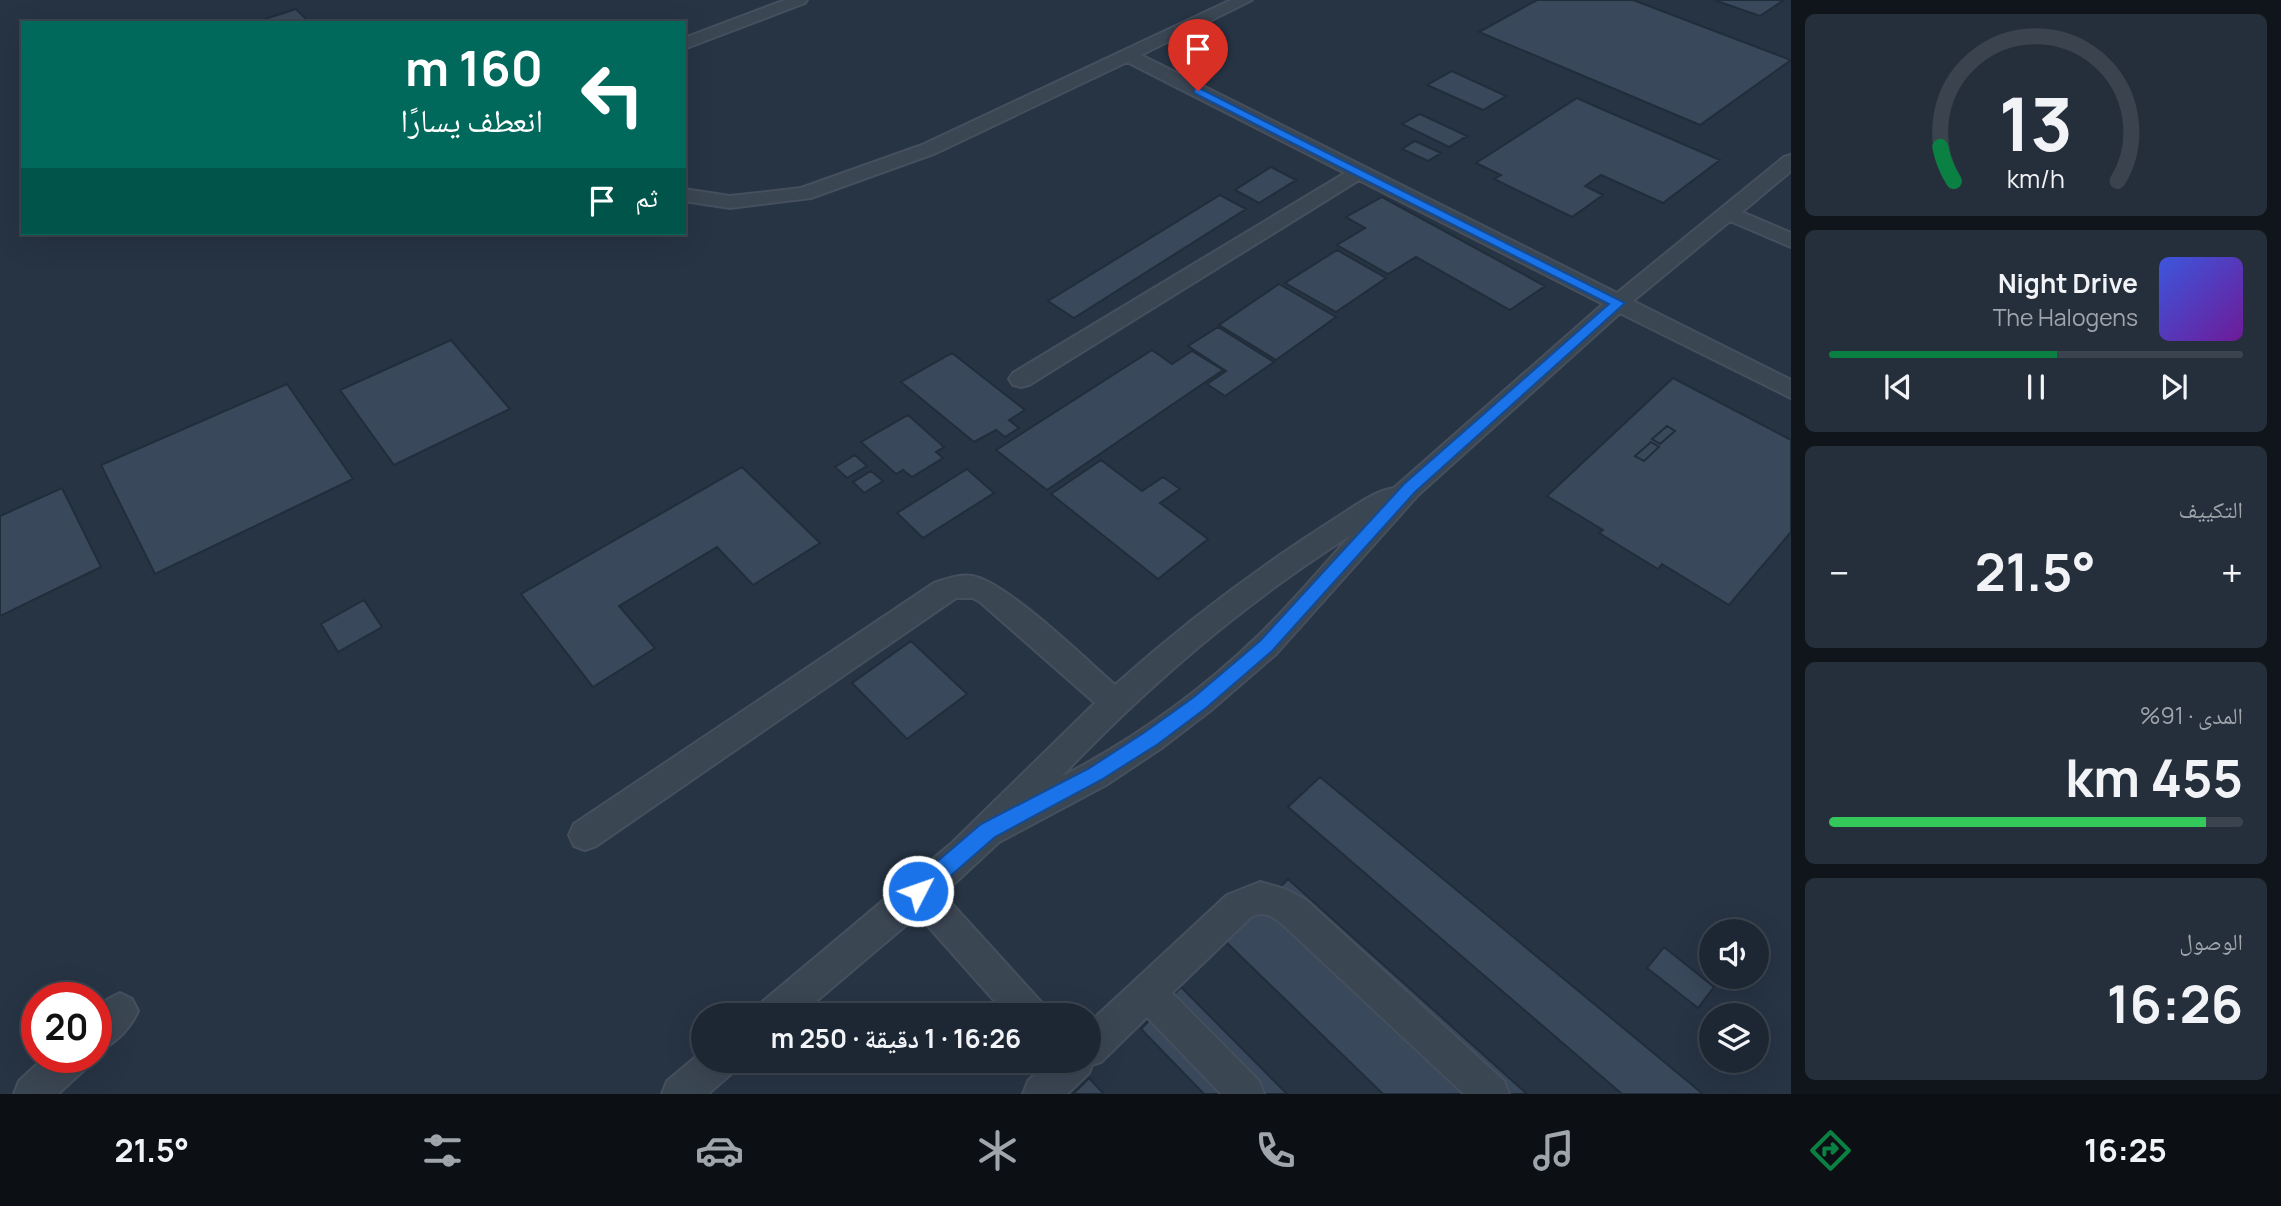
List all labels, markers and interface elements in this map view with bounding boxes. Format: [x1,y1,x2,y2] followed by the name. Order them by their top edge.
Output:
[1168,19,1228,91] pin
[1179,30,1217,68] icon: arrive
[405,34,543,101] text: 160 m
[567,49,658,140] icon: left
[1999,73,2073,173] text: 13
[400,98,543,142] text: انعطف يسارًا
[2007,161,2065,196] text: km/h
[635,179,658,215] text: ثم
[583,182,621,220] icon: arrive
[1998,265,2138,301] text: Night Drive
[1993,301,2138,333] text: The Halogens
[1879,368,1917,406] icon: previous
[2017,368,2055,406] icon: pause
[2155,368,2193,406] icon: next
[2178,493,2243,525] text: التكييف
[1975,536,2096,607] text: 21.5°
[1829,546,1850,598] text: −
[2221,546,2243,598] text: +
[2140,699,2243,731] text: المدى · 91%
[2065,742,2243,813] text: 455 km
[881,854,955,928] position arrow
[1699,919,1769,1073] map controls
[1699,919,1769,989] button: sound
[2179,925,2243,957] text: الوصول
[2107,968,2243,1039] text: 16:26
[21,982,112,1073] speed limit sign: 20
[1699,1003,1769,1073] button: layers
[771,1020,1021,1056] text: 16:26 · 1 دقيقة · 250 m
[418,1126,467,1175] icon: filters
[695,1126,744,1175] icon: car
[973,1126,1022,1175] icon: climate
[1251,1126,1300,1175] icon: phone
[1529,1126,1578,1175] icon: music
[1806,1126,1855,1175] icon: directions
[114,1128,189,1172] text: 21.5°
[2084,1128,2167,1172] text: 16:25

